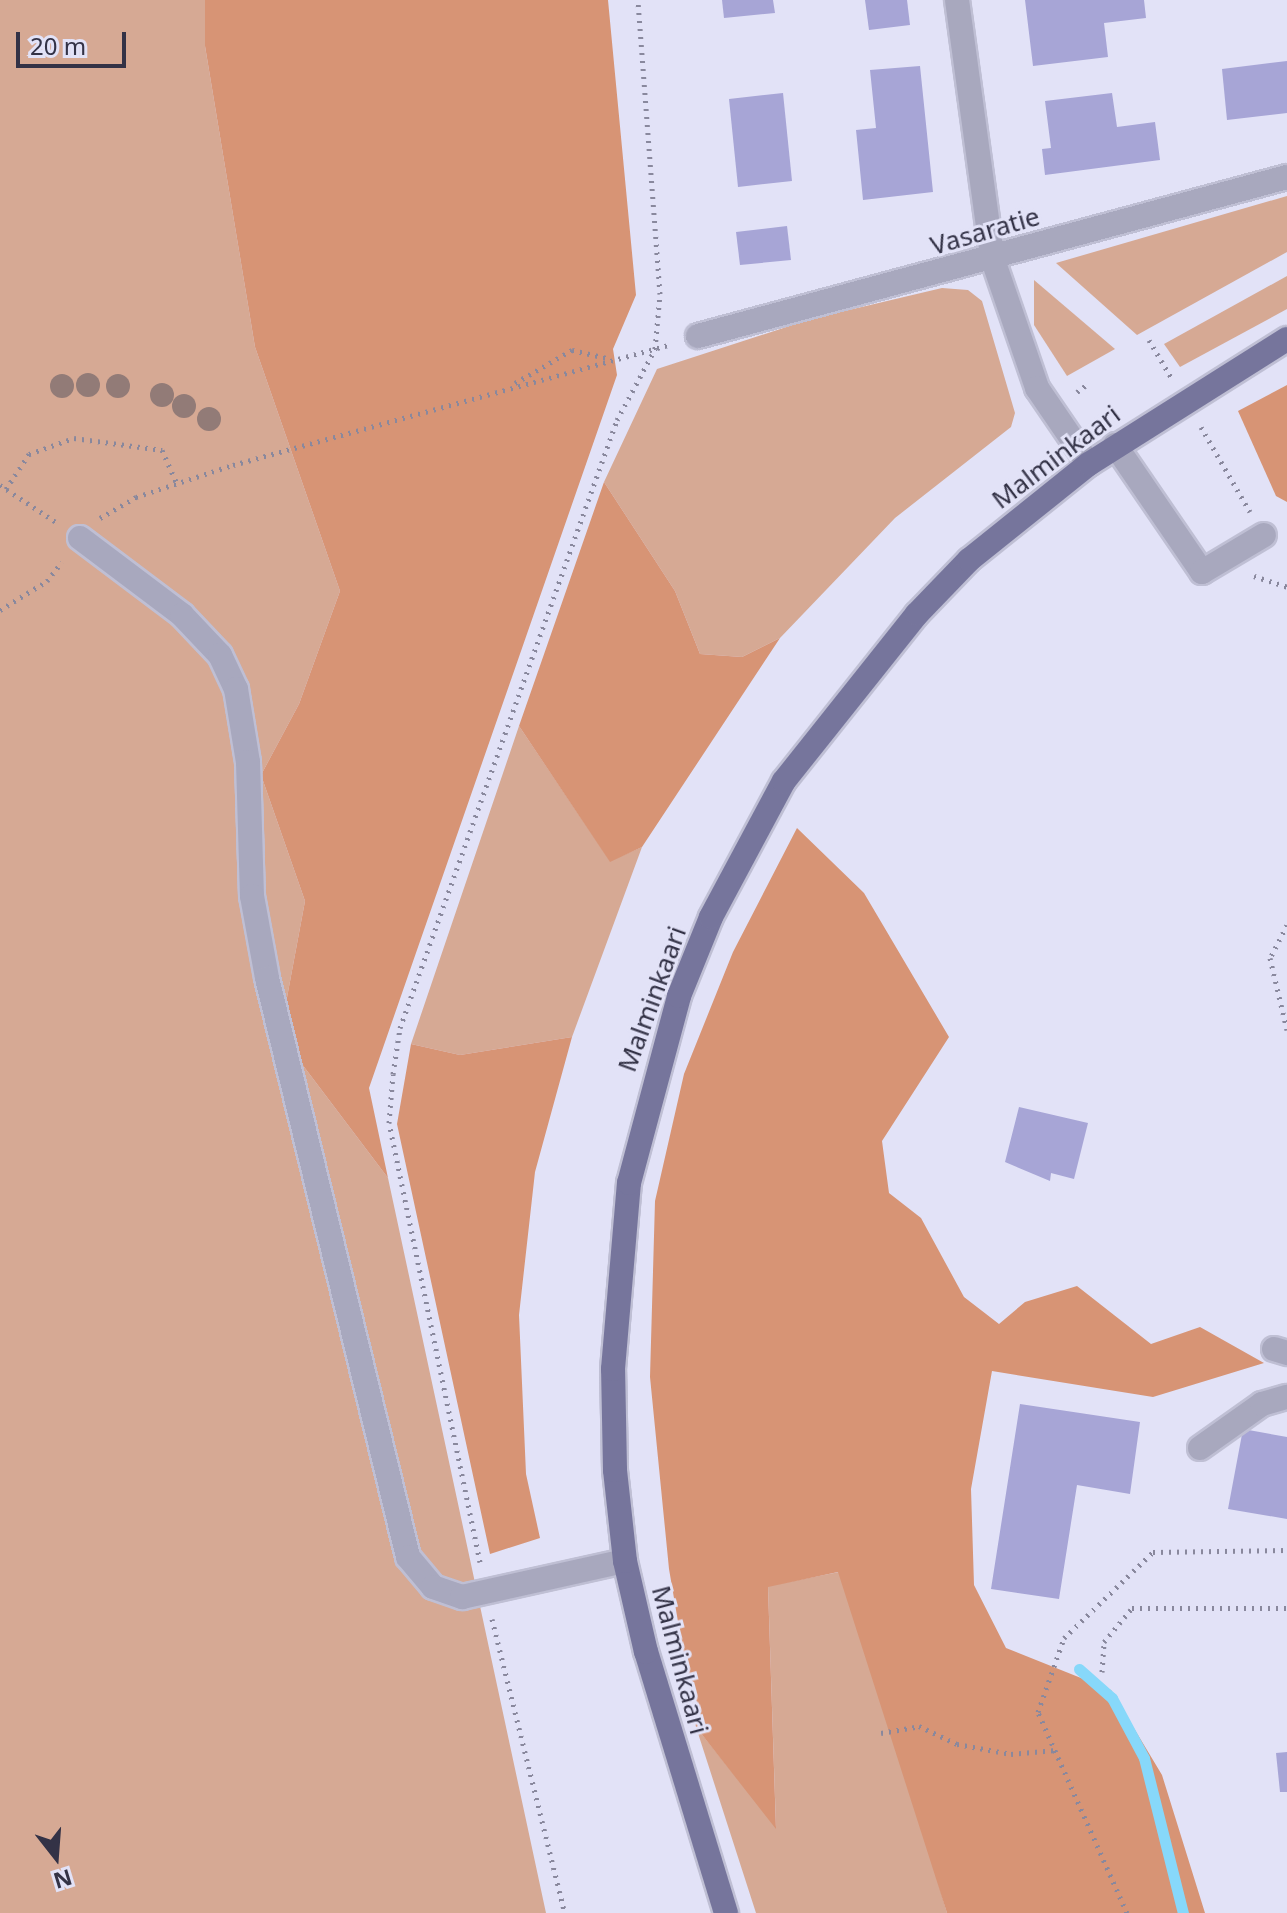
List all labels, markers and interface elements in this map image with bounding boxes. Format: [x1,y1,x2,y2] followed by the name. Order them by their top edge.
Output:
[20,16,130,66] scale bar
[30,29,86,62] text: 20 m
[927,201,1043,261] street label: Vasaratie
[986,399,1126,515] street label: Malminkaari
[611,922,693,1076] street label: Malminkaari
[645,1582,715,1738] street label: Malminkaari
[16,1817,96,1897] north arrow
[50,1863,76,1897] text: N

